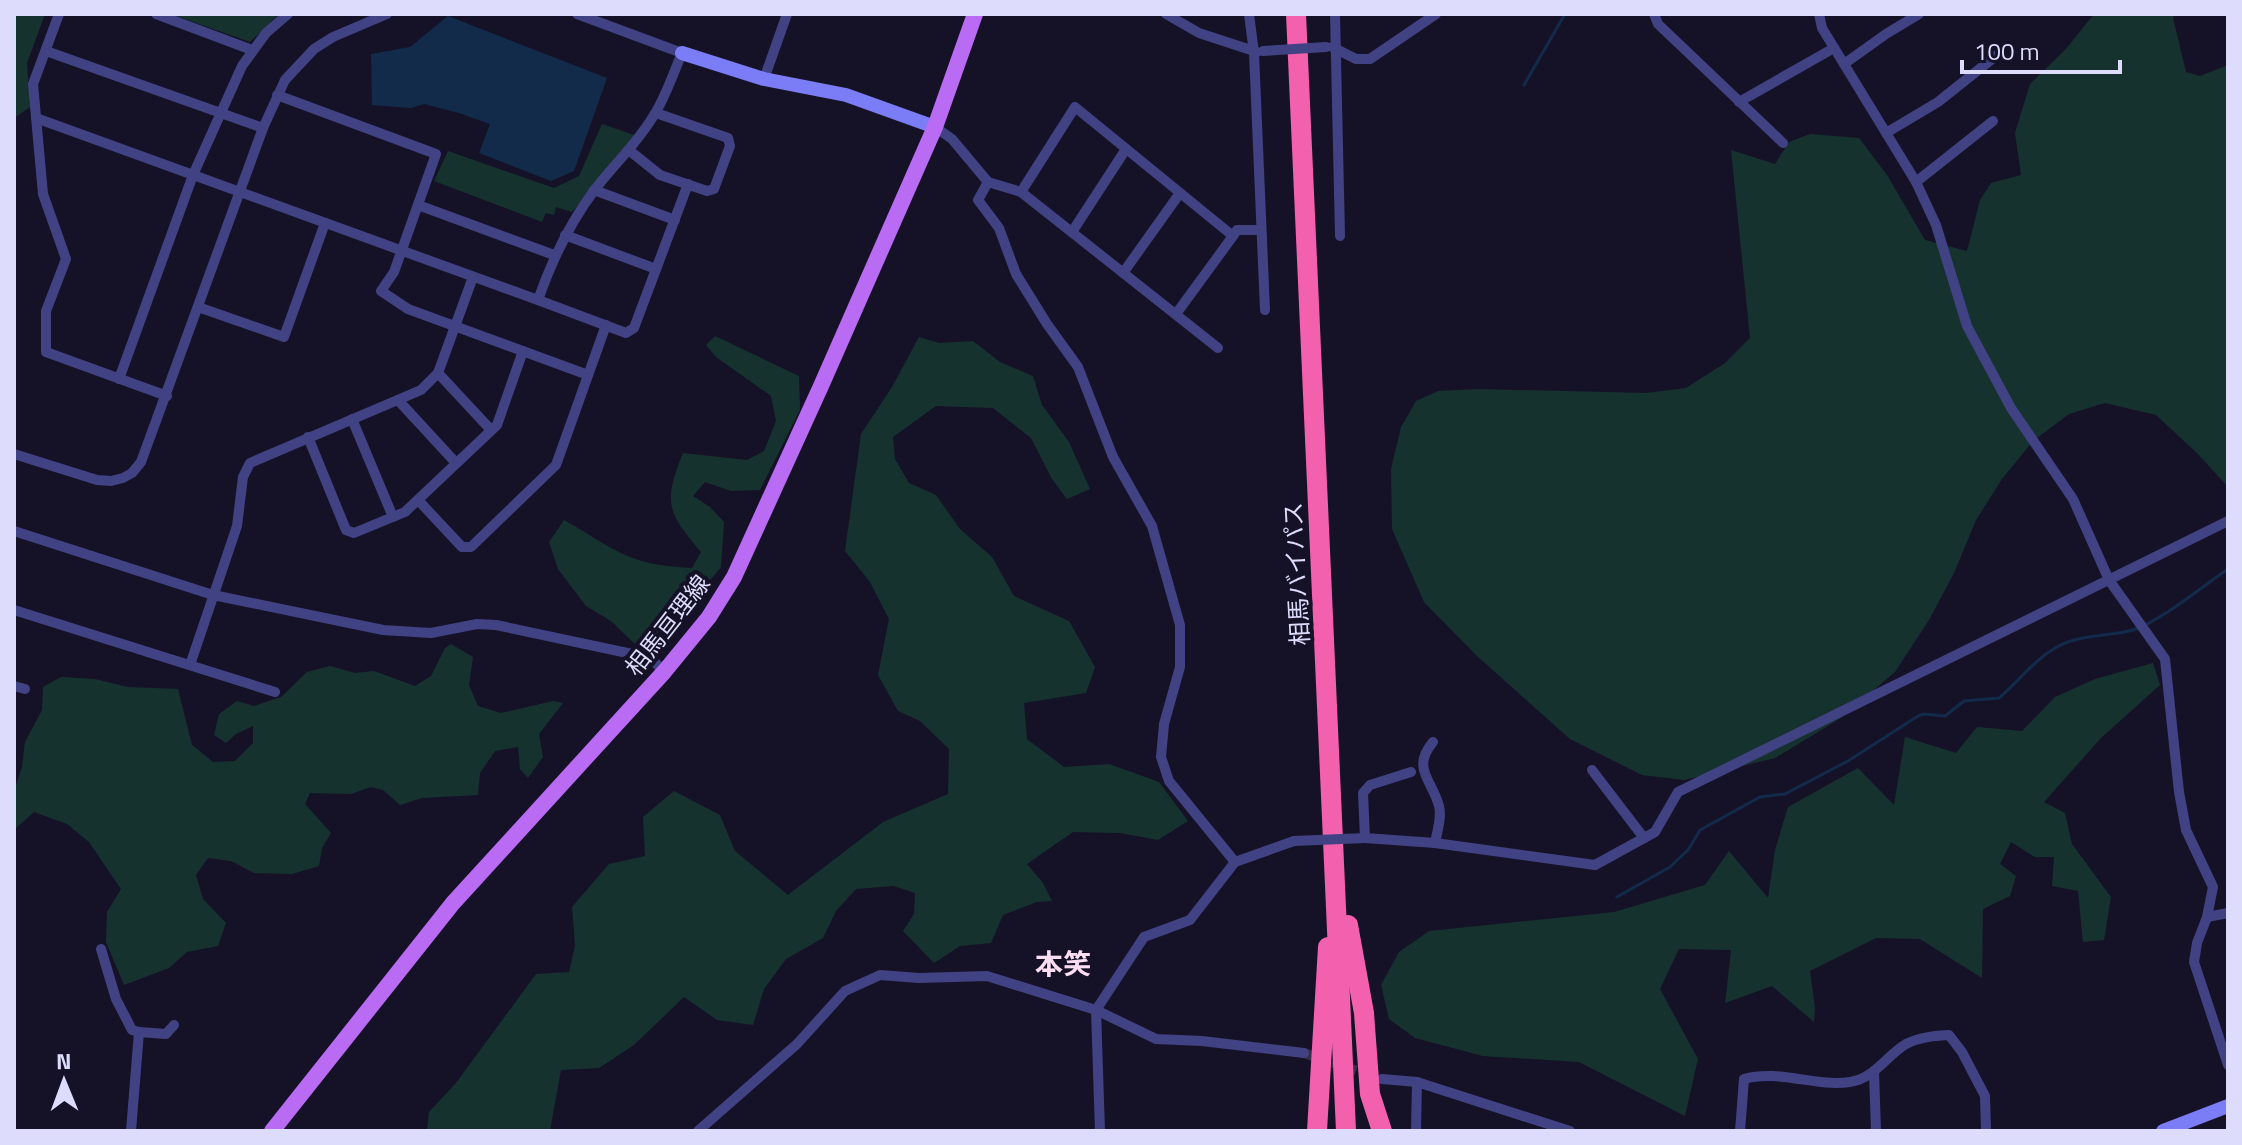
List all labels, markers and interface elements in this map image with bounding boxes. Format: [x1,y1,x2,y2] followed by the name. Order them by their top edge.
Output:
[1962,24,2120,74] scale bar
[1974,33,2040,69] text: 100 m
[1274,501,1318,647] street label: 相馬バイパス
[616,567,718,683] street label: 相馬亘理線
[1035,942,1091,985] district label: 本笑
[24,1041,104,1121] north arrow
[56,1044,72,1078] text: N

